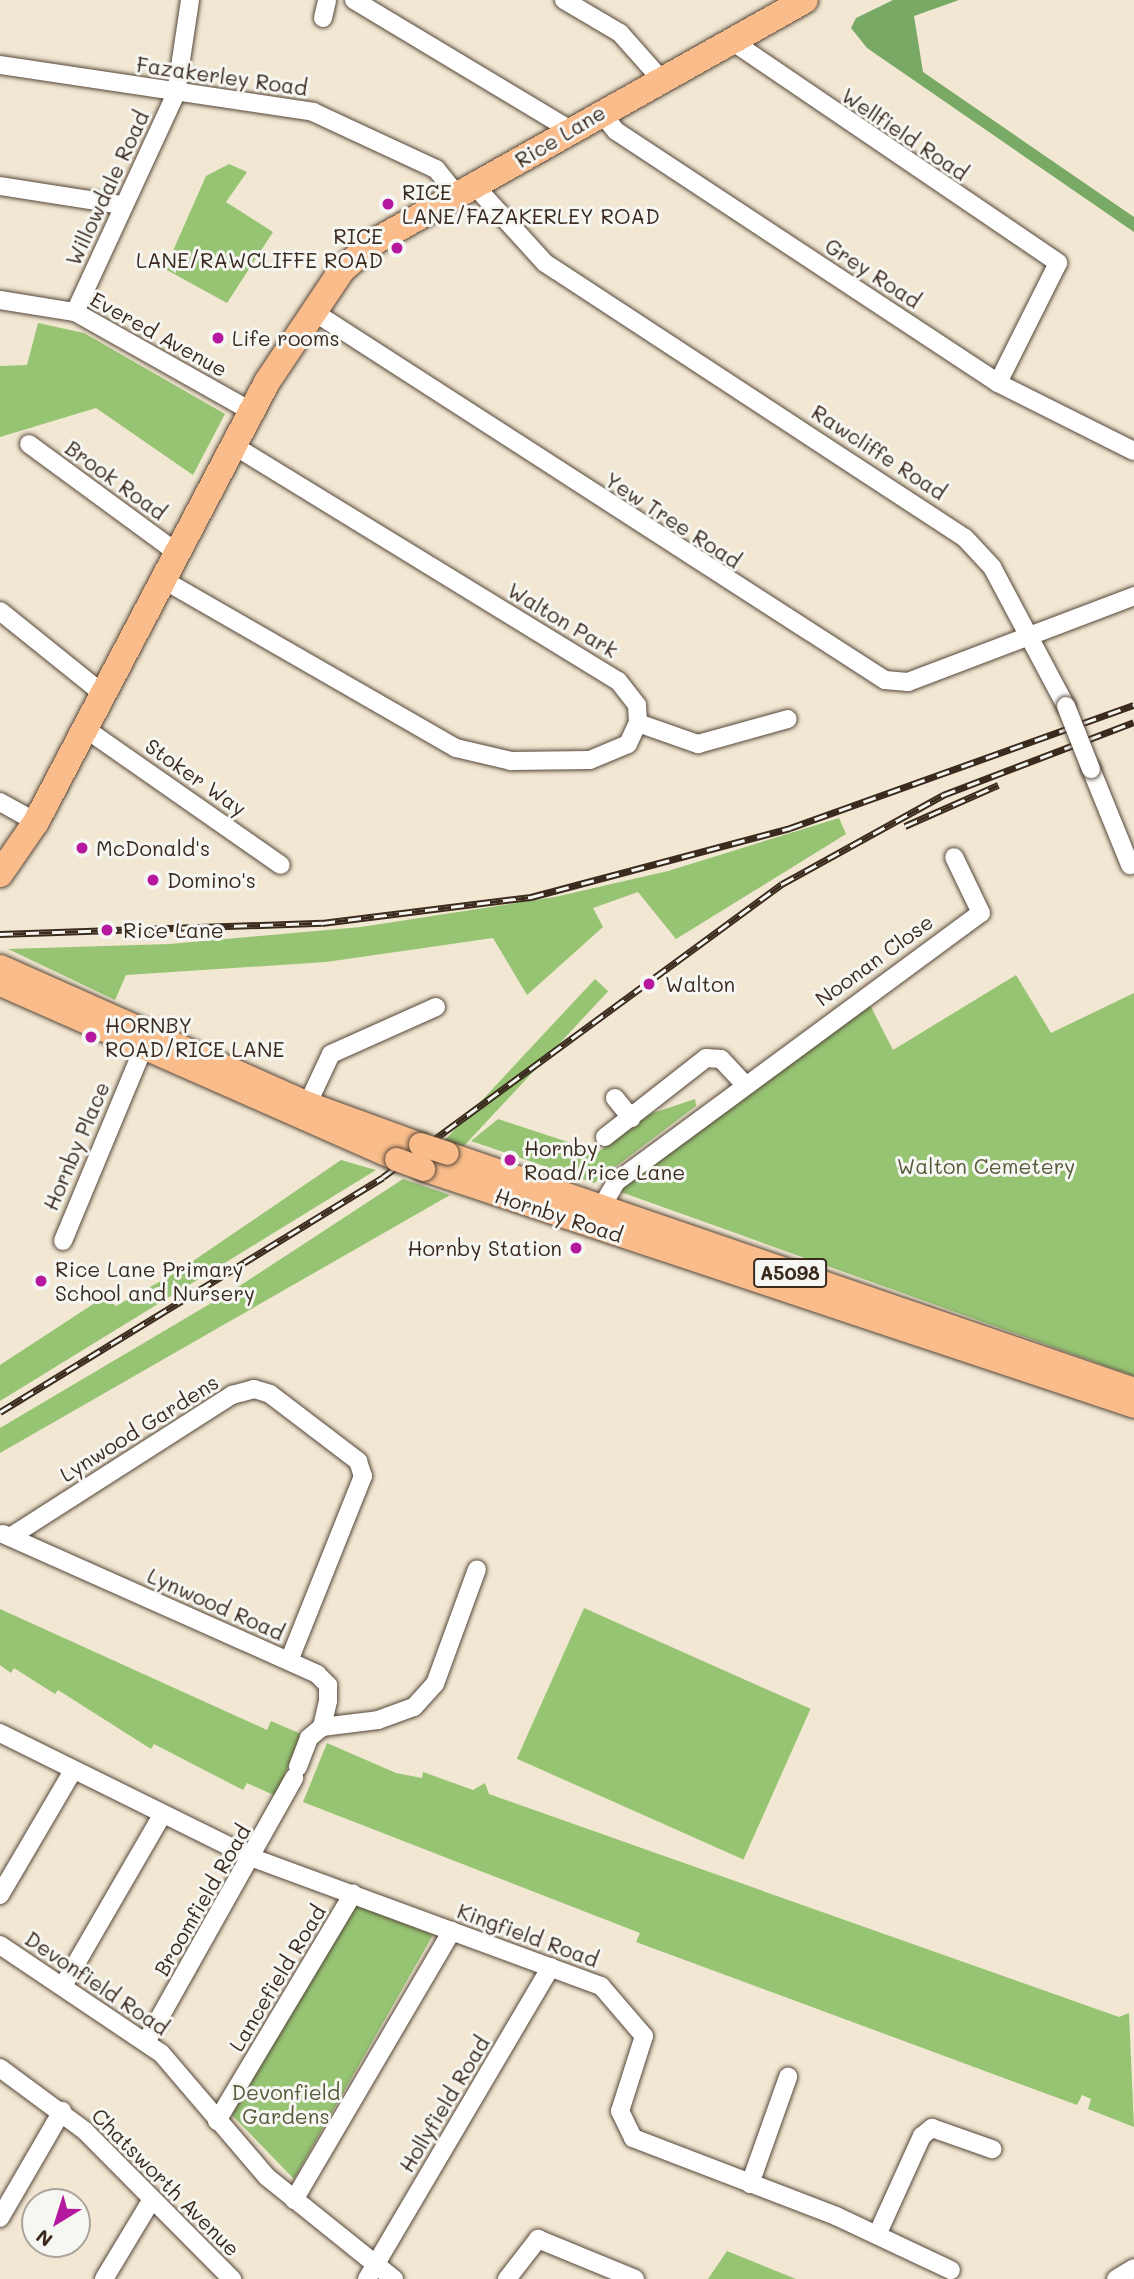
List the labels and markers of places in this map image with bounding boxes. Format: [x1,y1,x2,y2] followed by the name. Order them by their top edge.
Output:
[402,179,660,229] place label: RICE LANE/FAZAKERLEY ROAD
[380,196,396,212] marker: RICE LANE/FAZAKERLEY ROAD
[136,223,383,273] place label: RICE LANE/RAWCLIFFE ROAD
[389,240,405,256] marker: RICE LANE/RAWCLIFFE ROAD
[232,325,340,351] place label: Life rooms
[210,330,226,346] marker: Life rooms
[96,835,210,861] place label: McDonald's
[74,840,90,856] marker: McDonald's
[167,867,256,893] place label: Domino's
[145,872,161,888] marker: Domino's
[123,917,224,943] place label: Rice Lane
[97,920,117,940] marker: Rice Lane
[665,971,735,997] place label: Walton
[639,974,659,994] marker: Walton
[105,1012,285,1062] place label: HORNBY ROAD/RICE LANE
[83,1029,99,1045] marker: HORNBY ROAD/RICE LANE
[524,1135,685,1185] place label: Hornby Road/rice Lane
[502,1152,518,1168] marker: Hornby Road/rice Lane
[407,1235,562,1261] place label: Hornby Station
[568,1240,584,1256] marker: Hornby Station
[55,1256,255,1306] place label: Rice Lane Primary School and Nursery
[33,1273,49,1289] marker: Rice Lane Primary School and Nursery

